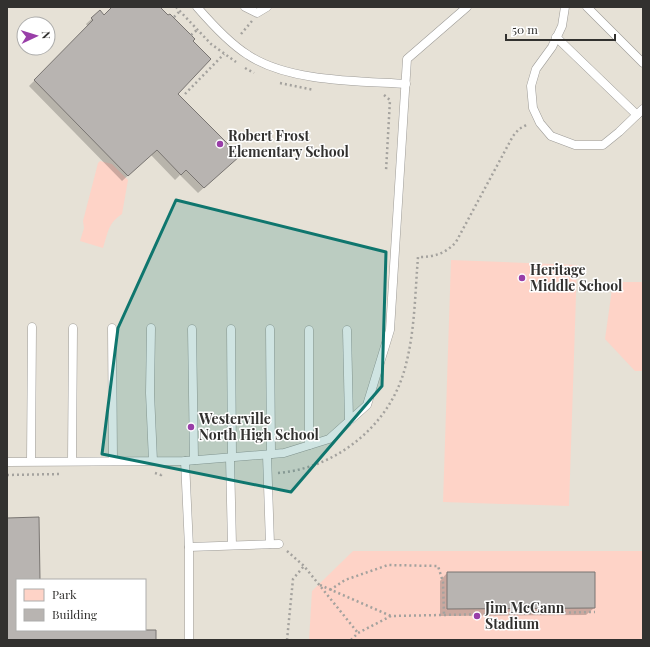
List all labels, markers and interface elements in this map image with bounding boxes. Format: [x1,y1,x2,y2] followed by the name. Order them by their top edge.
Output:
[16,16,56,56] north arrow
[506,16,615,42] scale bar
[512,21,538,37] text: 50 m
[39,31,54,40] text: N
[228,126,349,161] place label: Robert Frost Elementary School
[215,139,225,149] marker: Robert Frost Elementary School
[530,260,623,295] place label: Heritage Middle School
[517,273,527,283] marker: Heritage Middle School
[198,409,319,444] place label: Westerville North High School
[186,422,196,432] marker: Westerville North High School
[16,579,146,631] legend
[52,586,77,602] text: Park
[484,598,565,633] place label: Jim McCann Stadium
[52,606,98,622] text: Building
[472,611,482,621] marker: Jim McCann Stadium

